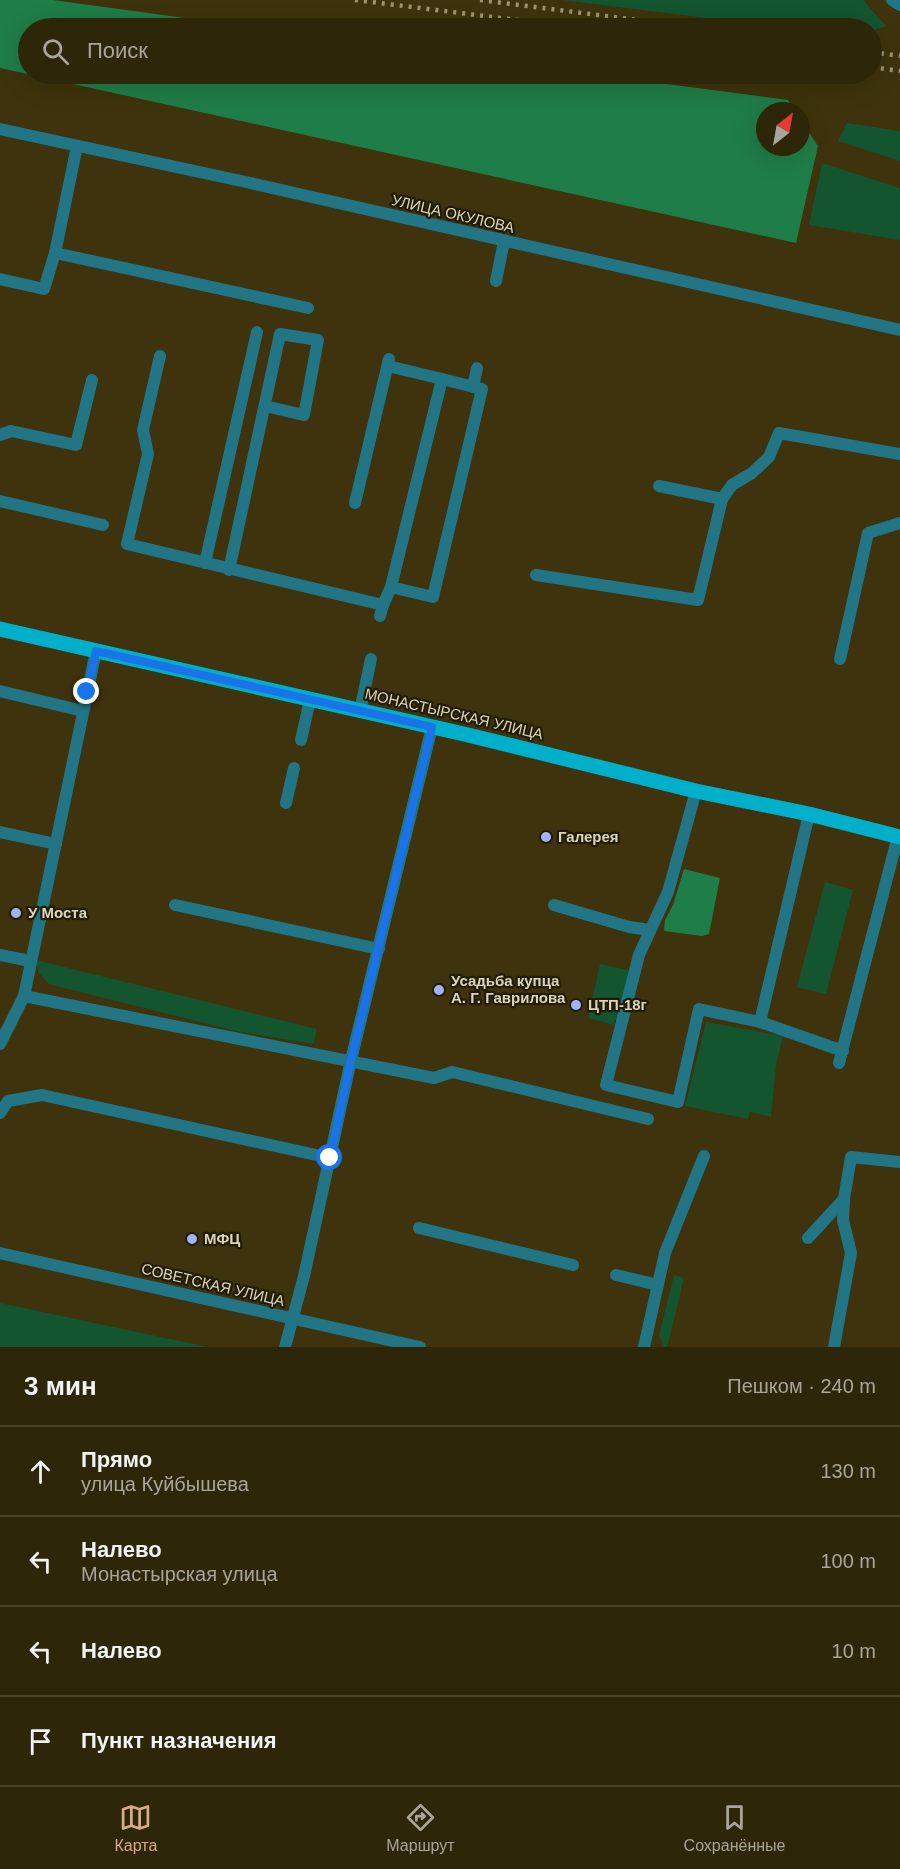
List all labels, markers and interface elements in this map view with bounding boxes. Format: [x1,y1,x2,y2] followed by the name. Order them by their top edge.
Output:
[18,18,882,84] search box
[39,35,72,68] icon: search
[87,38,148,63] text: Поиск
[756,102,810,156] north arrow
[390,191,516,236] street label: УЛИЦА ОКУЛОВА
[73,678,99,704] route end
[363,685,545,742] street label: МОНАСТЫРСКАЯ УЛИЦА
[558,828,619,845] place label: Галерея
[539,830,553,844] marker: Галерея
[28,904,88,921] place label: У Моста
[9,906,23,920] marker: У Моста
[451,972,566,1006] place label: Усадьба купца А. Г. Гаврилова
[432,983,446,997] marker: Усадьба купца А. Г. Гаврилова
[588,996,647,1013] place label: ЦТП-18г
[569,998,583,1012] marker: ЦТП-18г
[316,1144,342,1170] route start
[204,1230,240,1247] place label: МФЦ
[185,1232,199,1246] marker: МФЦ
[140,1260,286,1309] street label: СОВЕТСКАЯ УЛИЦА
[24,1371,97,1401] text: 3 мин
[727,1375,876,1397] text: Пешком · 240 m
[81,1447,152,1472] text: Прямо
[24,1455,57,1488] icon: ahead
[820,1460,876,1482] text: 130 m
[81,1473,249,1495] text: улица Куйбышева
[81,1537,162,1562] text: Налево
[24,1545,57,1578] icon: left
[820,1550,876,1572] text: 100 m
[81,1563,278,1585] text: Монастырская улица
[24,1635,57,1668] icon: left
[81,1638,162,1663] text: Налево
[832,1640,876,1662] text: 10 m
[24,1725,57,1758] icon: arrive
[81,1728,277,1753] text: Пункт назначения
[115,1801,157,1855] tab: Карта
[386,1801,455,1855] tab: Маршрут
[684,1801,785,1855] tab: Сохранённые

